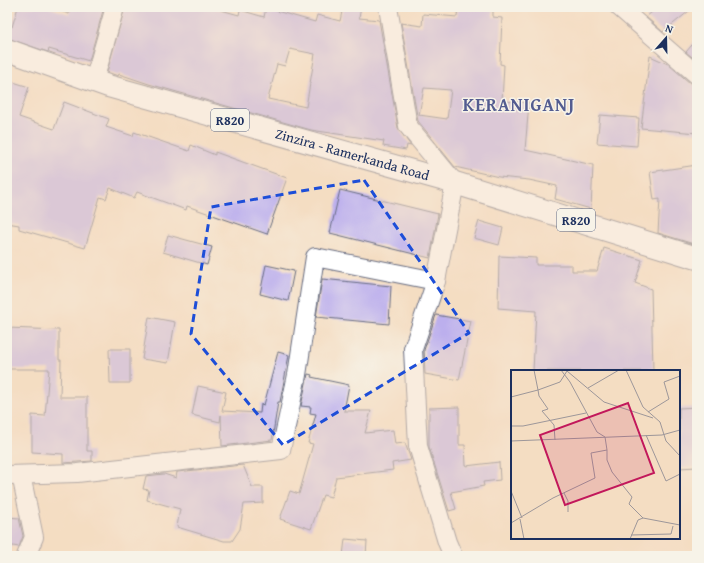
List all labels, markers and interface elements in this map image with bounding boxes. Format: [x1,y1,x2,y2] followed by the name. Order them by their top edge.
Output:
[646,18,686,58] north arrow
[663,20,676,38] text: N
[463,91,575,118] district label: KERANIGANJ
[211,109,249,131] road number: R820
[273,123,432,186] street label: Zinzira - Ramerkanda Road
[557,209,595,231] road number: R820
[511,370,680,539] inset map

